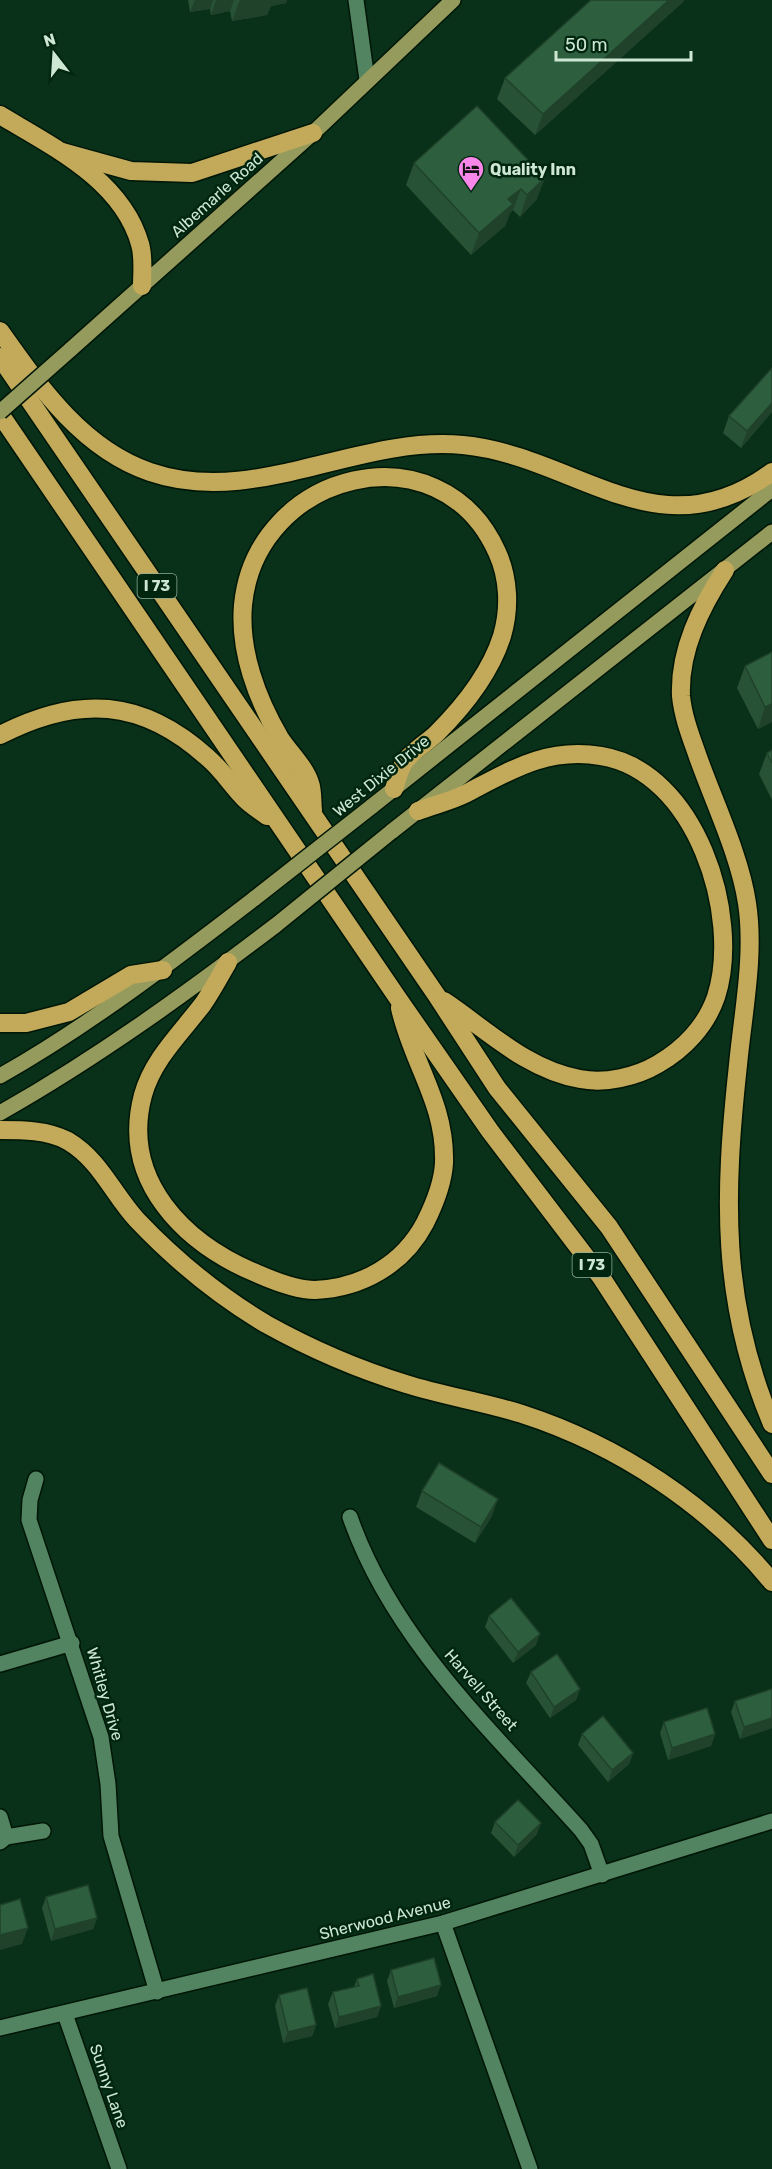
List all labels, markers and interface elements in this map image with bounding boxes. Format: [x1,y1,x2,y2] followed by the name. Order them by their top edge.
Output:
[24,24,84,84] north arrow
[556,24,691,62] scale bar
[41,29,58,51] text: N
[565,34,608,56] text: 50 m
[167,149,267,241] street label: Albemarle Road
[456,154,486,192] hotel icon: Quality Inn
[490,160,576,179] place label: Quality Inn
[138,574,176,598] road number: I 73
[329,731,433,821] street label: West Dixie Drive
[572,1253,612,1277] road number: I 73
[83,1645,127,1743] street label: Whitley Drive
[440,1645,522,1735] street label: Harvell Street
[317,1892,453,1944] street label: Sherwood Avenue
[86,2042,132,2131] street label: Sunny Lane

